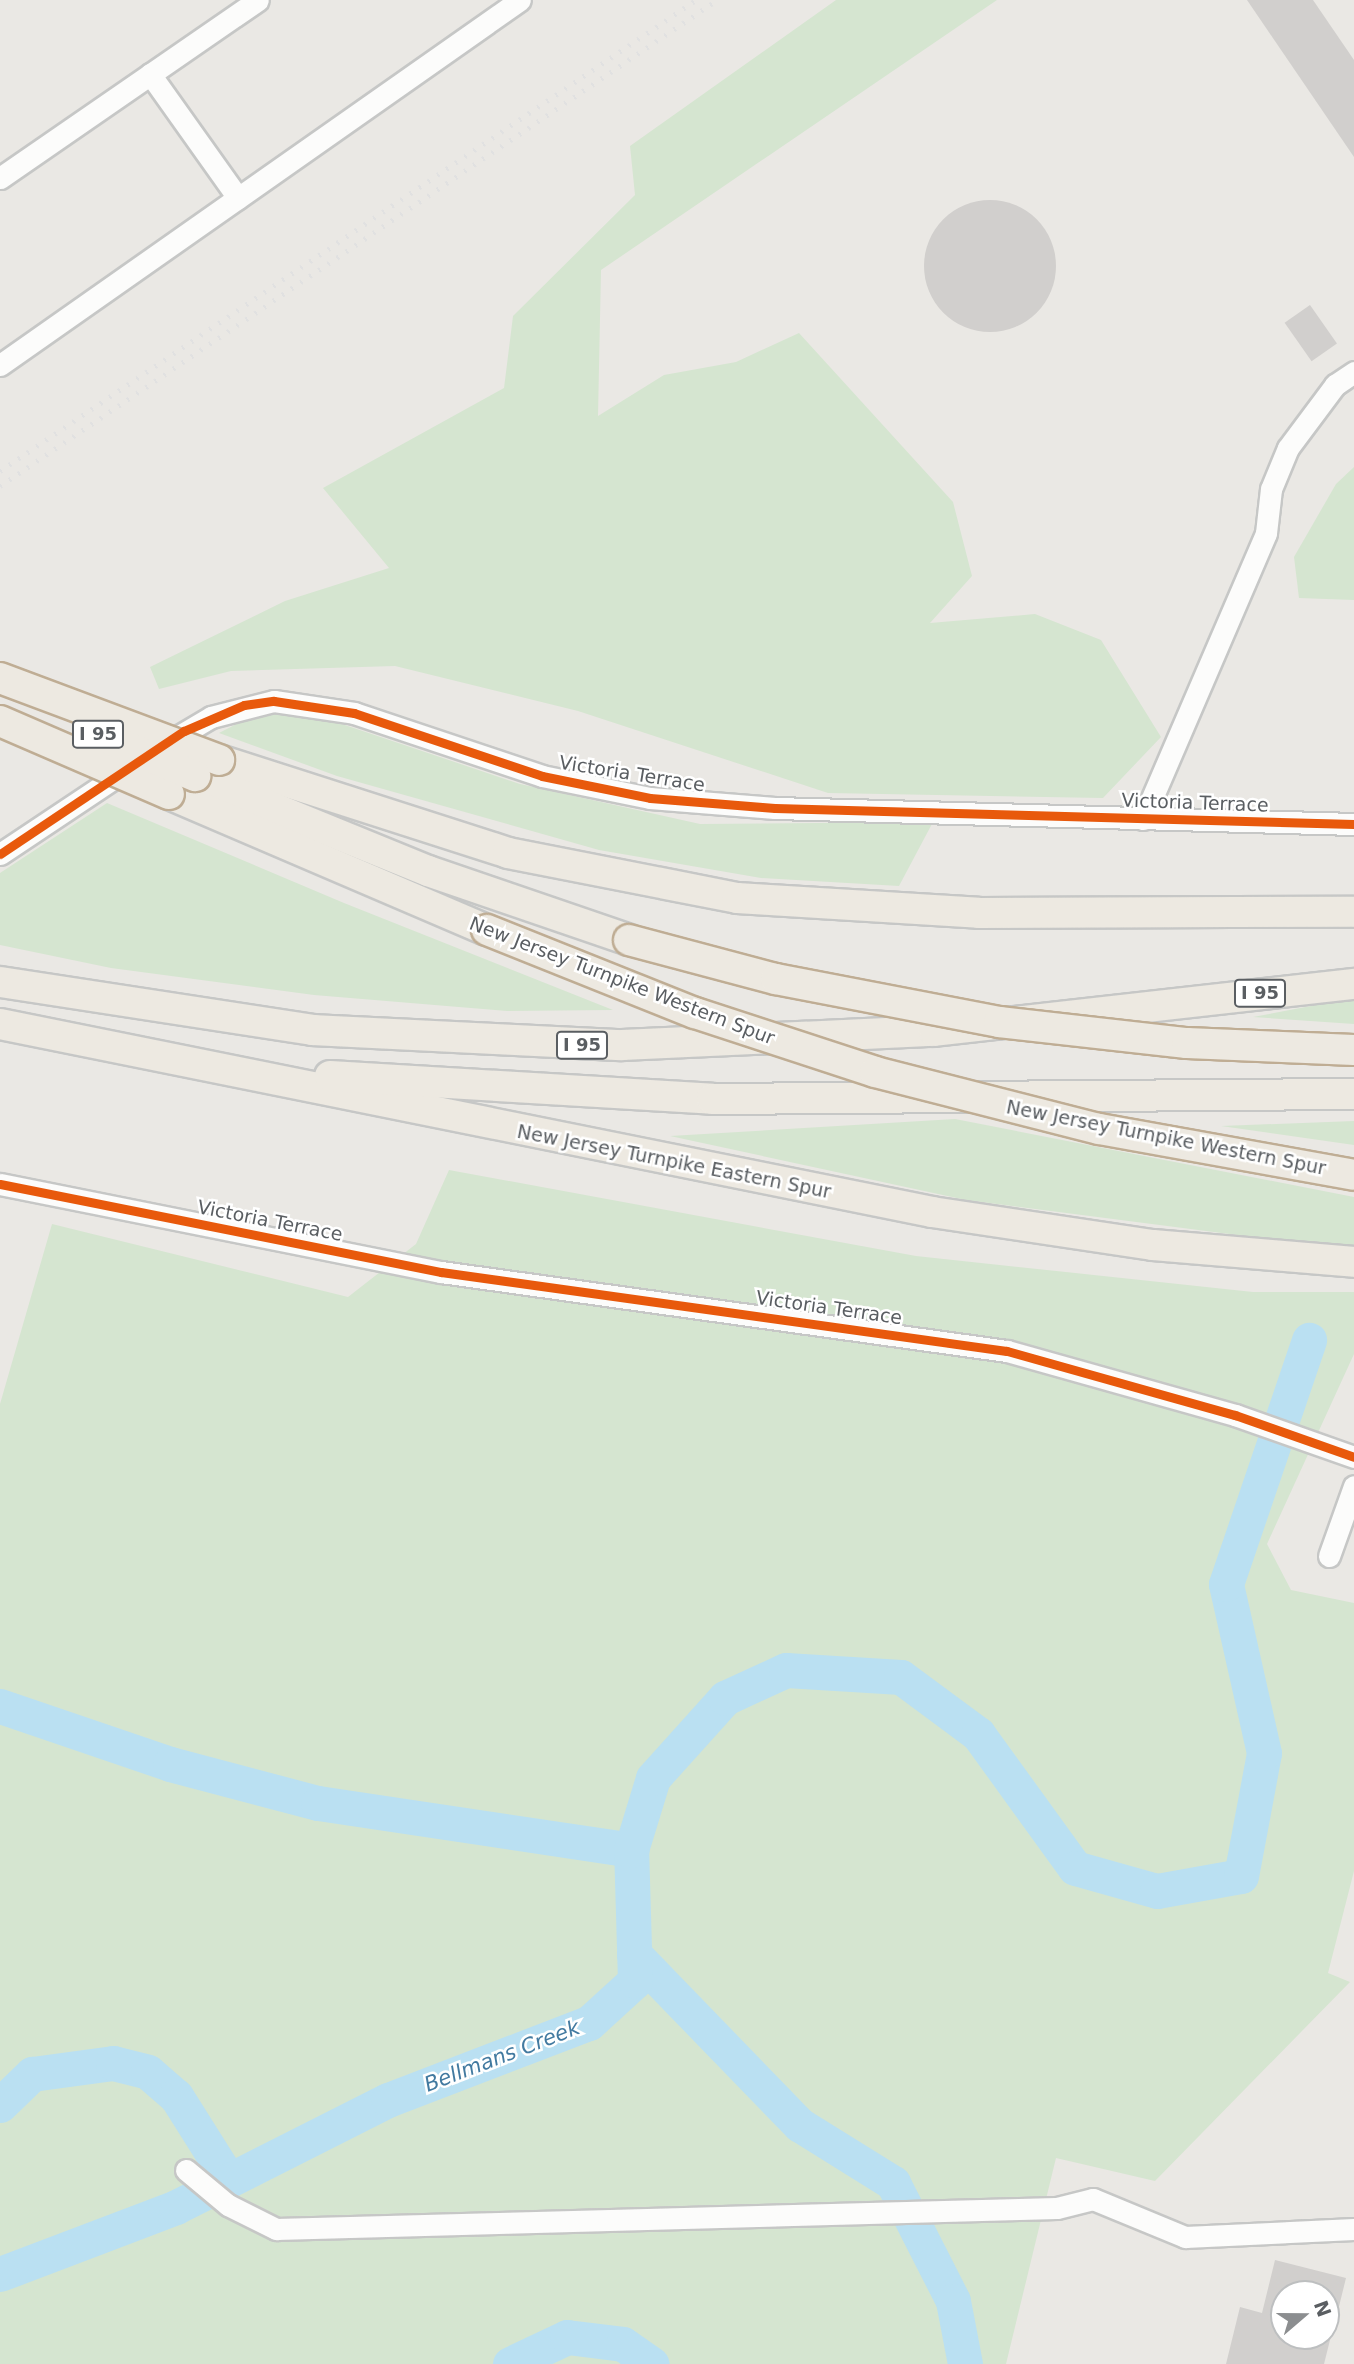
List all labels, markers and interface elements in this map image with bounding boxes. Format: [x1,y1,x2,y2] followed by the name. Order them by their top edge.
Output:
[72,720,124,748] road number: I 95
[557,751,707,797] street label: Victoria Terrace
[1121,789,1269,817] street label: Victoria Terrace
[466,912,778,1050] street label: New Jersey Turnpike Western Spur
[1234,978,1286,1008] road number: I 95
[556,1030,608,1060] road number: I 95
[1004,1096,1328,1180] street label: New Jersey Turnpike Western Spur
[515,1120,833,1204] street label: New Jersey Turnpike Eastern Spur
[196,1196,344,1246] street label: Victoria Terrace
[754,1286,904,1330] street label: Victoria Terrace
[421,2015,583,2097] water label: Bellmans Creek
[1270,2280,1340,2350] north arrow
[1310,2297,1336,2320] text: N

